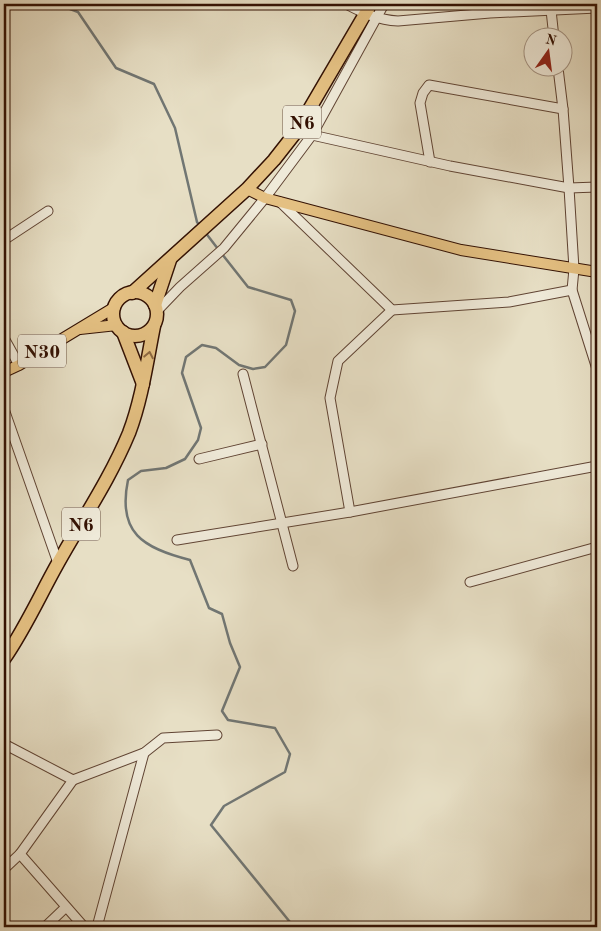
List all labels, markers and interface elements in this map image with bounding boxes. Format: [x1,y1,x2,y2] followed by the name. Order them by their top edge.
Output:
[524,28,574,78] north arrow
[544,32,558,49] text: N
[283,105,321,138] road number: N6
[18,334,66,368] road number: N30
[143,350,153,359] one-way arrow
[62,508,100,540] road number: N6

